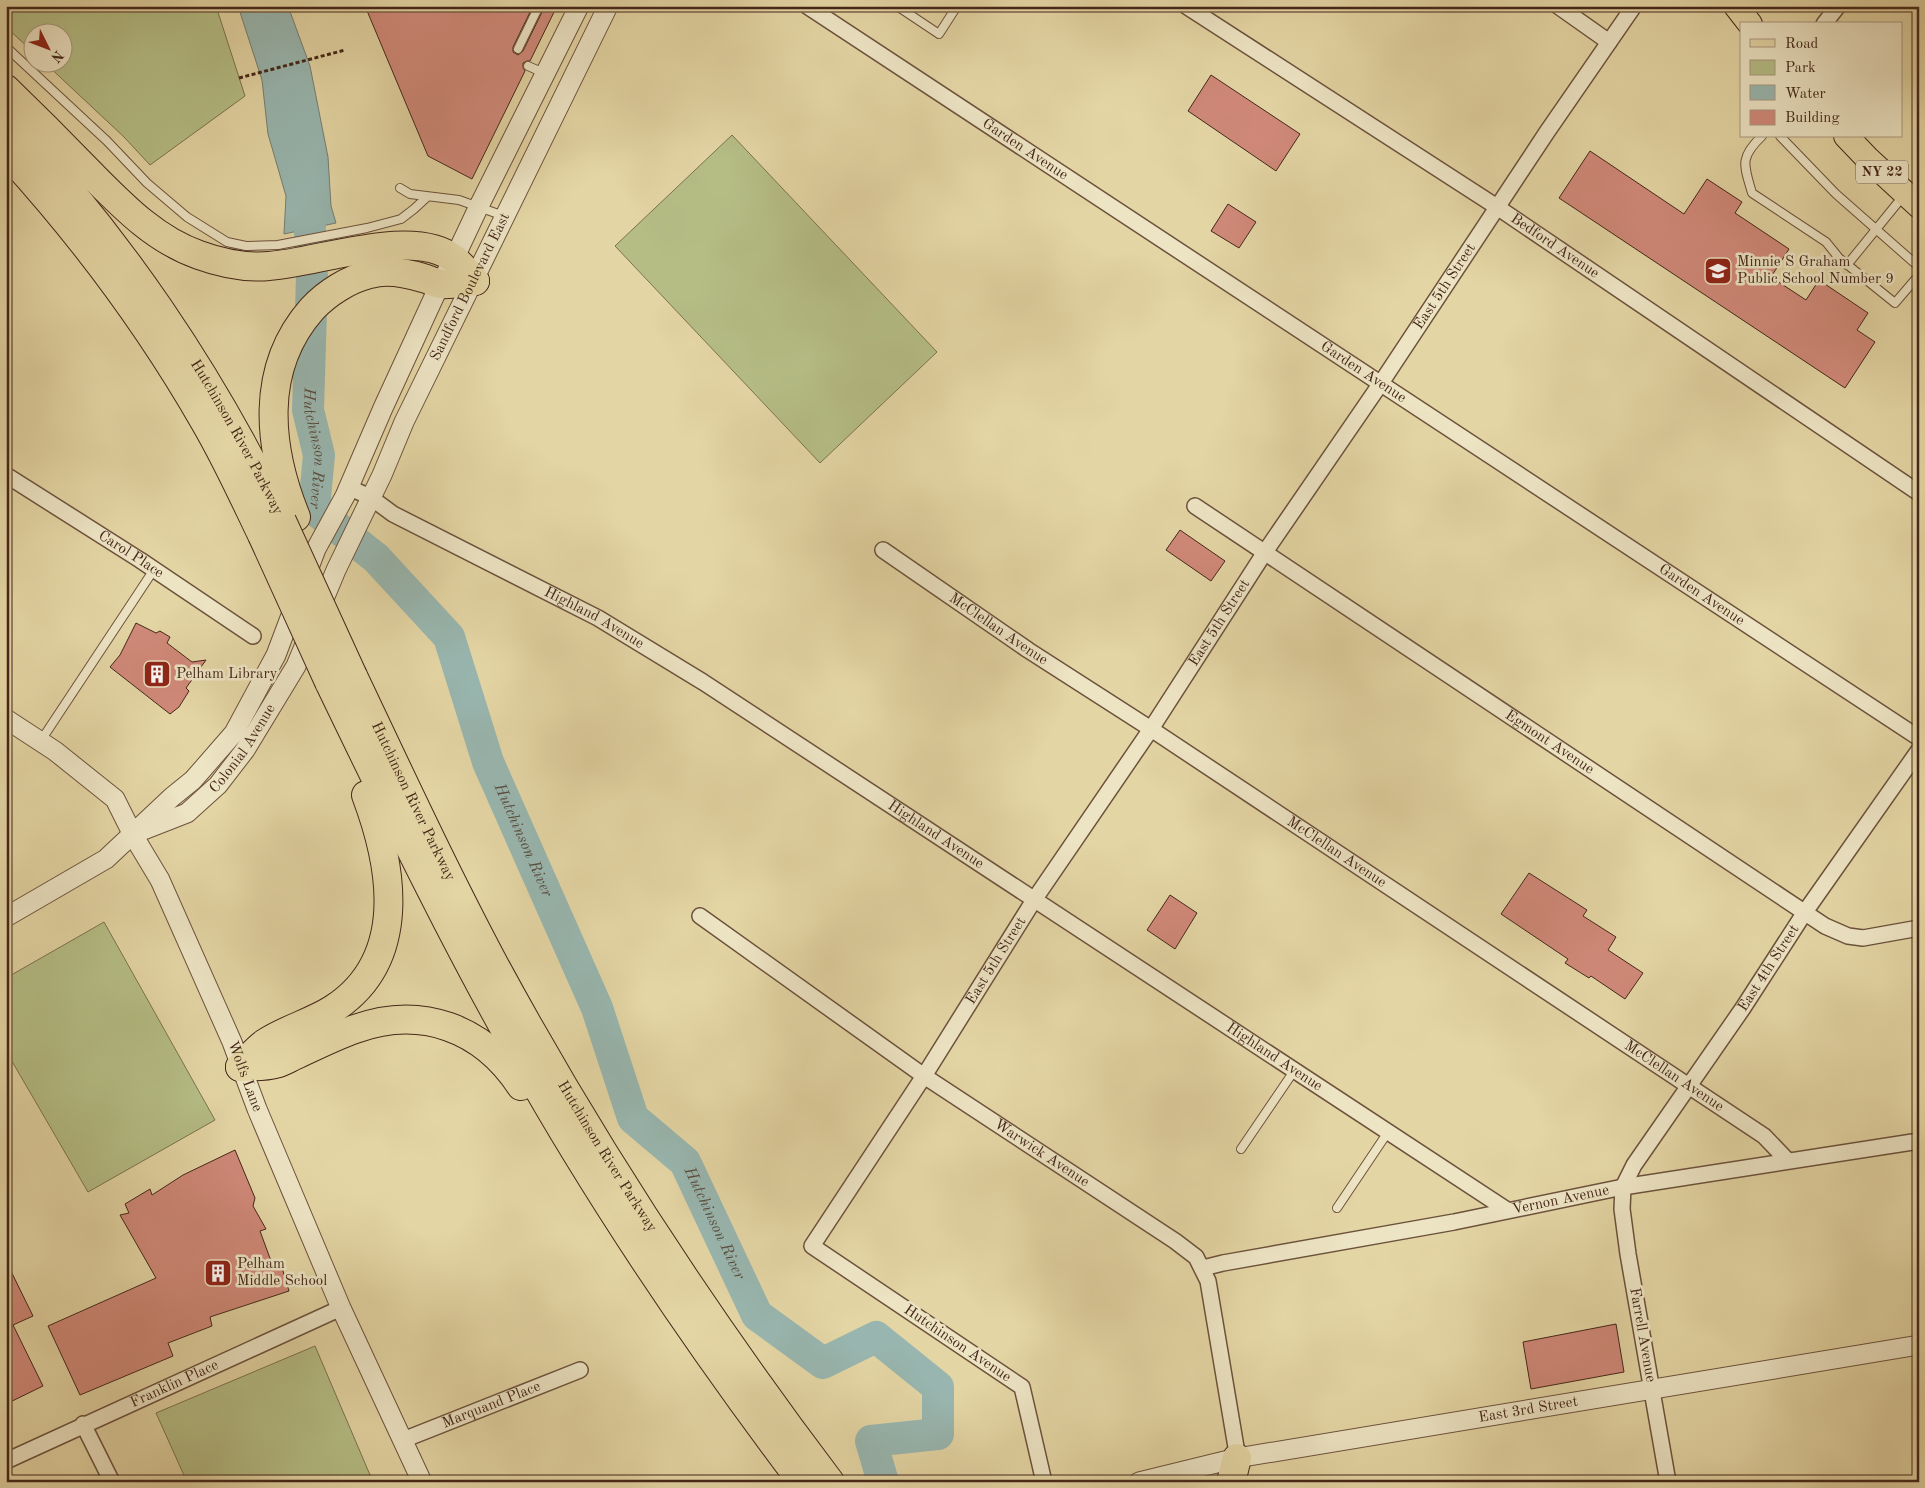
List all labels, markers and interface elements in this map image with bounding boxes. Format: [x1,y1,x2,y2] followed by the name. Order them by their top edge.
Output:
[22,22,72,72] north arrow
[1740,22,1902,138] legend
[1785,37,1819,52] text: Road
[48,47,66,65] text: N
[1785,61,1816,76] text: Park
[1785,87,1826,102] text: Water
[1785,111,1840,126] text: Building
[979,116,1071,183] street label: Garden Avenue
[1856,160,1908,183] road number: NY 22
[428,211,513,363] street label: Sandford Boulevard East
[1508,211,1602,281] street label: Bedford Avenue
[1411,241,1479,332] street label: East 5th Street
[1737,255,1894,287] place label: Minnie S Graham Public School Number 9
[1703,256,1733,286] school or university icon: Minnie S Graham Public School Number 9
[1318,339,1409,406] street label: Garden Avenue
[187,357,285,517] street label: Hutchinson River Parkway
[300,386,327,510] water label: Hutchinson River
[96,528,166,581] street label: Carol Place
[1656,561,1747,628] street label: Garden Avenue
[1186,577,1253,669] street label: East 5th Street
[542,584,646,652] street label: Highland Avenue
[946,590,1050,668] street label: McClellan Avenue
[142,659,172,689] building icon: Pelham Library
[176,667,278,682] place label: Pelham Library
[207,702,278,796] street label: Colonial Avenue
[1502,707,1597,777] street label: Egmont Avenue
[368,719,458,884] street label: Hutchinson River Parkway
[490,780,555,901] water label: Hutchinson River
[885,798,986,872] street label: Highland Avenue
[1284,814,1389,890] street label: McClellan Avenue
[963,914,1029,1007] street label: East 5th Street
[1735,922,1802,1014] street label: East 4th Street
[1224,1020,1325,1094] street label: Highland Avenue
[1622,1038,1726,1114] street label: McClellan Avenue
[225,1039,265,1114] street label: Wolfs Lane
[554,1078,659,1235] street label: Hutchinson River Parkway
[991,1117,1092,1190] street label: Warwick Avenue
[680,1164,748,1283] water label: Hutchinson River
[1511,1183,1610,1217] street label: Vernon Avenue
[237,1257,327,1289] place label: Pelham Middle School
[203,1258,233,1288] building icon: Pelham Middle School
[1626,1287,1658,1384] street label: Farrell Avenue
[901,1303,1013,1385] street label: Hutchinson Avenue
[128,1358,221,1411] street label: Franklin Place
[440,1379,543,1431] street label: Marquand Place
[1477,1394,1579,1425] street label: East 3rd Street

